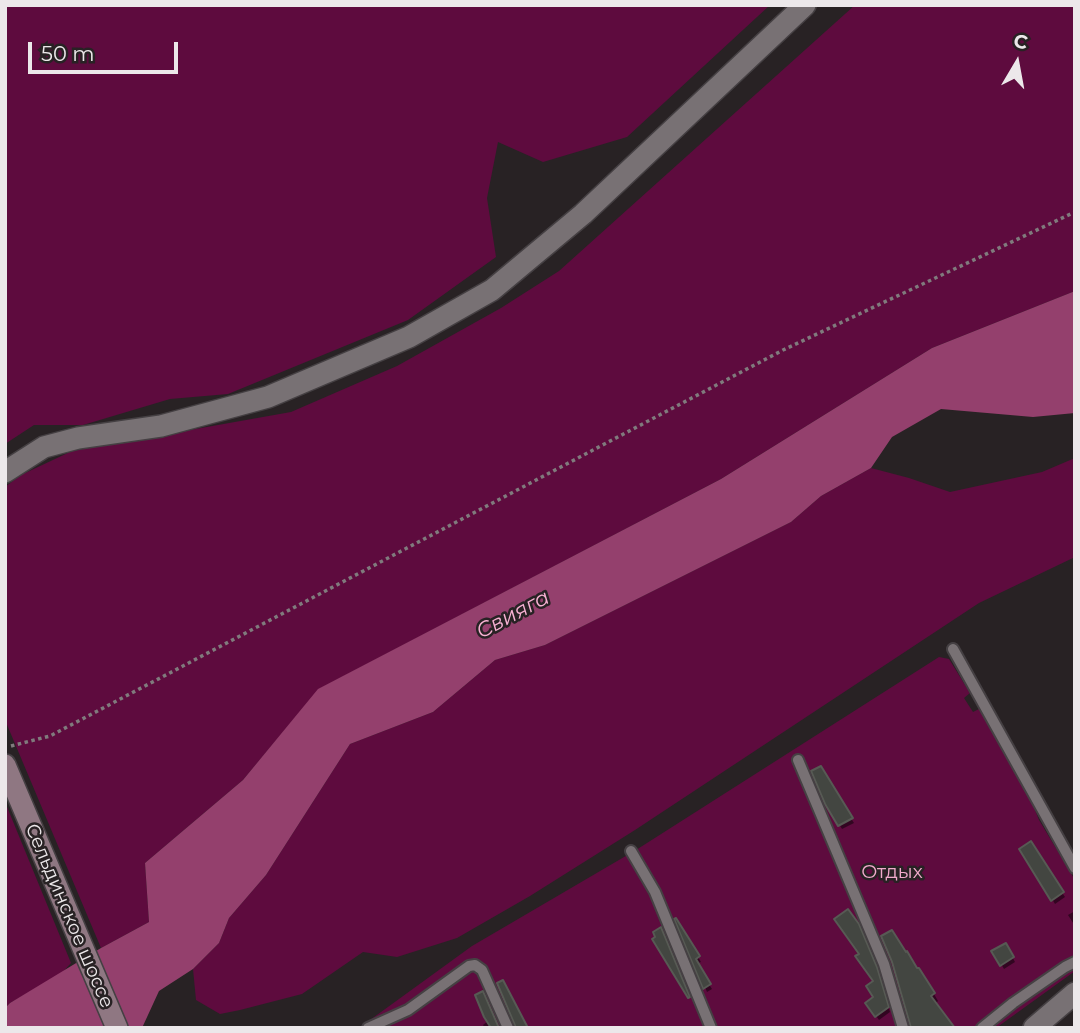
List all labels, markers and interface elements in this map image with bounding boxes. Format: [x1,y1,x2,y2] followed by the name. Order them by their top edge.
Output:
[32,28,182,72] scale bar
[982,28,1052,98] north arrow
[1012,29,1030,54] text: С
[41,41,95,66] text: 50 m
[472,585,554,645] water label: Свияга
[20,820,118,1012] street label: Сельдинское шоссе
[861,861,923,883] park label: Отдых

